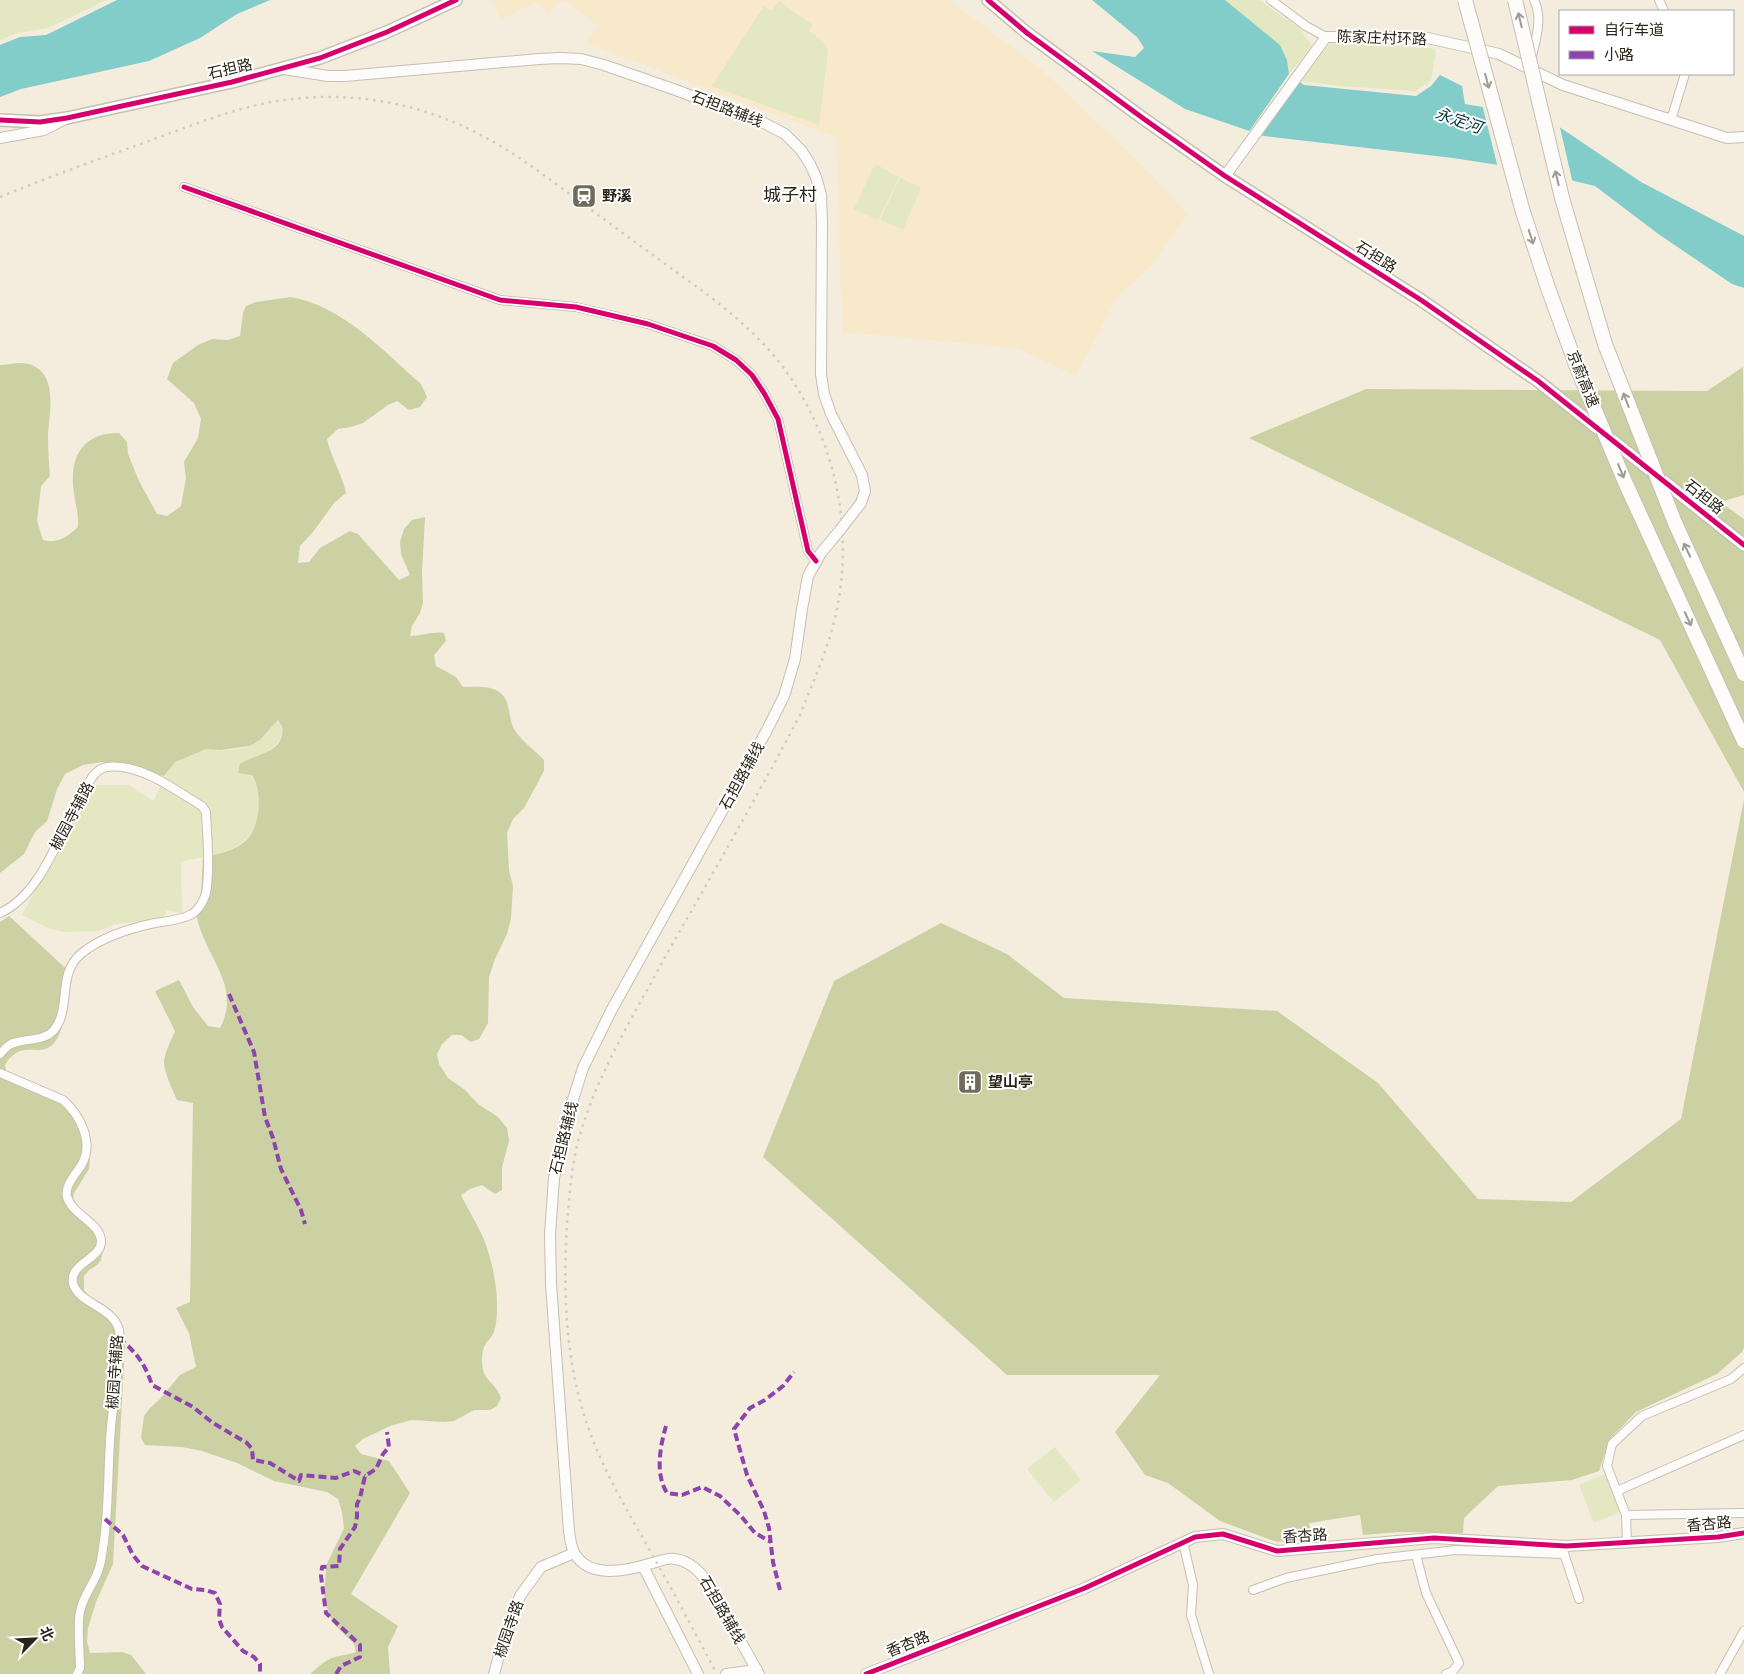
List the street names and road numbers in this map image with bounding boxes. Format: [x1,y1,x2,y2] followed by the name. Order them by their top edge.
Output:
[1337,27,1427,51] street label: 陈家庄村环路
[206,56,254,85] street label: 石担路
[688,88,765,133] street label: 石担路辅线
[1351,238,1399,278] street label: 石担路
[1562,348,1602,411] street label: 京蔚高速
[1679,477,1727,520] street label: 石担路
[717,739,770,814] street label: 石担路辅线
[47,779,99,854] street label: 椒园寺辅路
[547,1100,584,1177] street label: 石担路辅线
[104,1334,129,1410] street label: 椒园寺辅路
[1686,1514,1732,1537] street label: 香杏路
[1282,1526,1328,1549] street label: 香杏路
[694,1574,748,1648] street label: 石担路辅线
[492,1598,529,1661] street label: 椒园寺路
[884,1628,933,1663] street label: 香杏路

